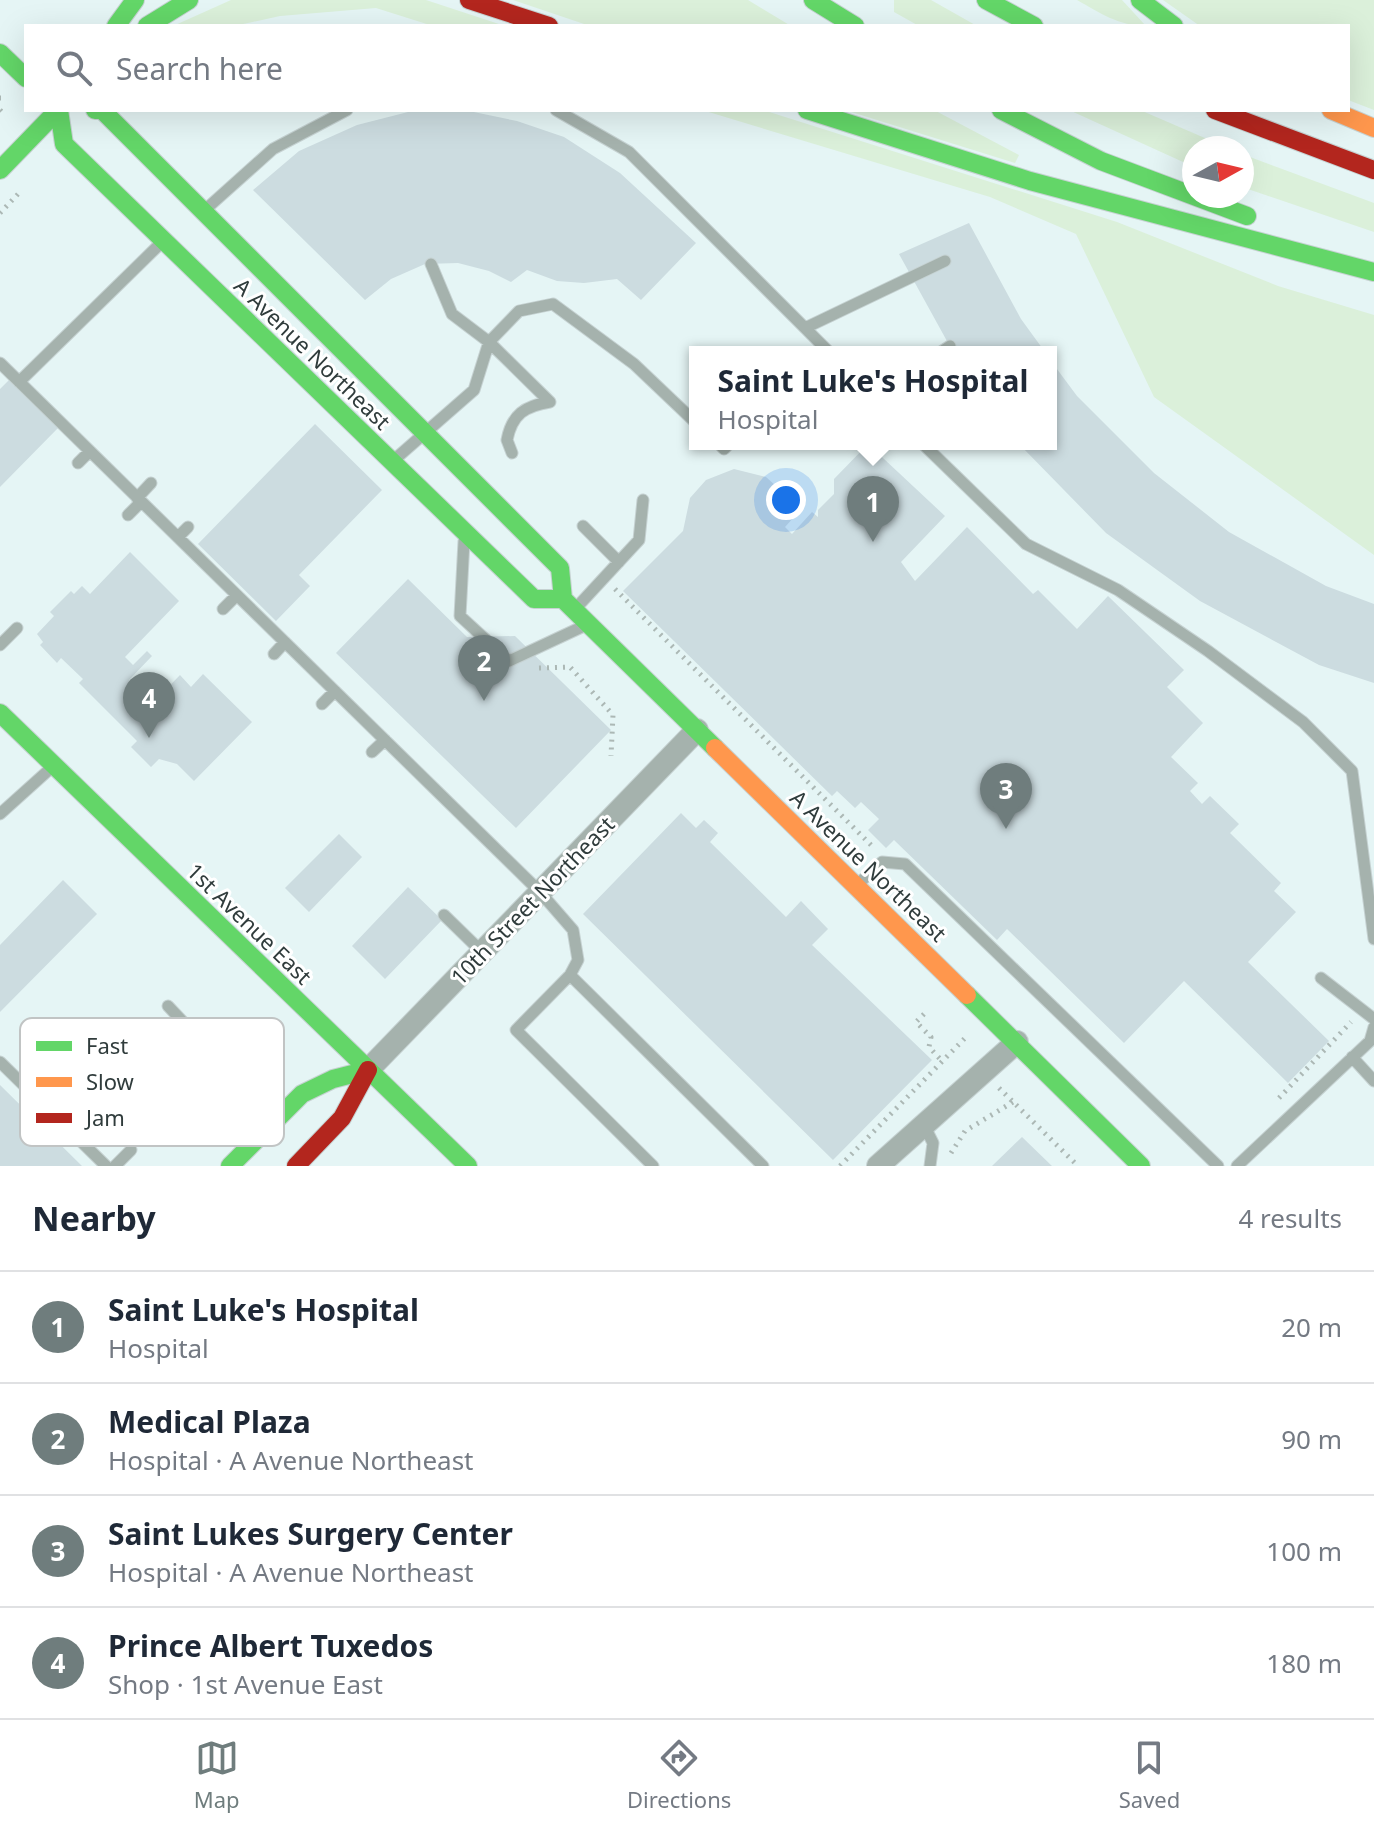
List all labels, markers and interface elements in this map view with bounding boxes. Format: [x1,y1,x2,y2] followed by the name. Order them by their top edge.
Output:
[24,24,1350,112] search box
[52,46,96,90] icon: search
[116,48,283,89] text: Search here
[1182,136,1254,208] north arrow
[228,270,398,436] street label: A Avenue Northeast
[689,346,1057,450] popup
[718,360,1028,401] text: Saint Luke's Hospital
[718,401,818,437] text: Hospital
[847,476,899,542] pin: 1
[766,480,806,520] your location
[458,635,510,701] pin: 2
[123,672,175,738] pin: 4
[980,763,1032,829] pin: 3
[784,782,954,948] street label: A Avenue Northeast
[444,809,620,991] street label: 10th Street Northeast
[181,856,319,990] street label: 1st Avenue East
[20,1018,284,1146] legend
[86,1030,128,1060] text: Fast
[86,1066,135,1096] text: Slow
[84,1102,125,1132] text: Jam
[32,1195,156,1241] text: Nearby
[1238,1200,1342,1236] text: 4 results
[108,1289,419,1330] text: Saint Luke's Hospital
[51,1309,65,1345] text: 1
[1281,1309,1342,1345] text: 20 m
[108,1330,209,1366] text: Hospital
[108,1401,311,1442] text: Medical Plaza
[51,1421,65,1457] text: 2
[1281,1421,1342,1457] text: 90 m
[108,1442,474,1478] text: Hospital · A Avenue Northeast
[108,1513,513,1554] text: Saint Lukes Surgery Center
[51,1533,65,1569] text: 3
[1266,1533,1342,1569] text: 100 m
[108,1554,474,1590] text: Hospital · A Avenue Northeast
[108,1625,433,1666] text: Prince Albert Tuxedos
[51,1645,65,1681] text: 4
[1266,1645,1342,1681] text: 180 m
[108,1666,383,1702] text: Shop · 1st Avenue East
[194,1736,240,1814] tab: Map
[627,1736,731,1814] tab: Directions
[1119,1736,1180,1814] tab: Saved

